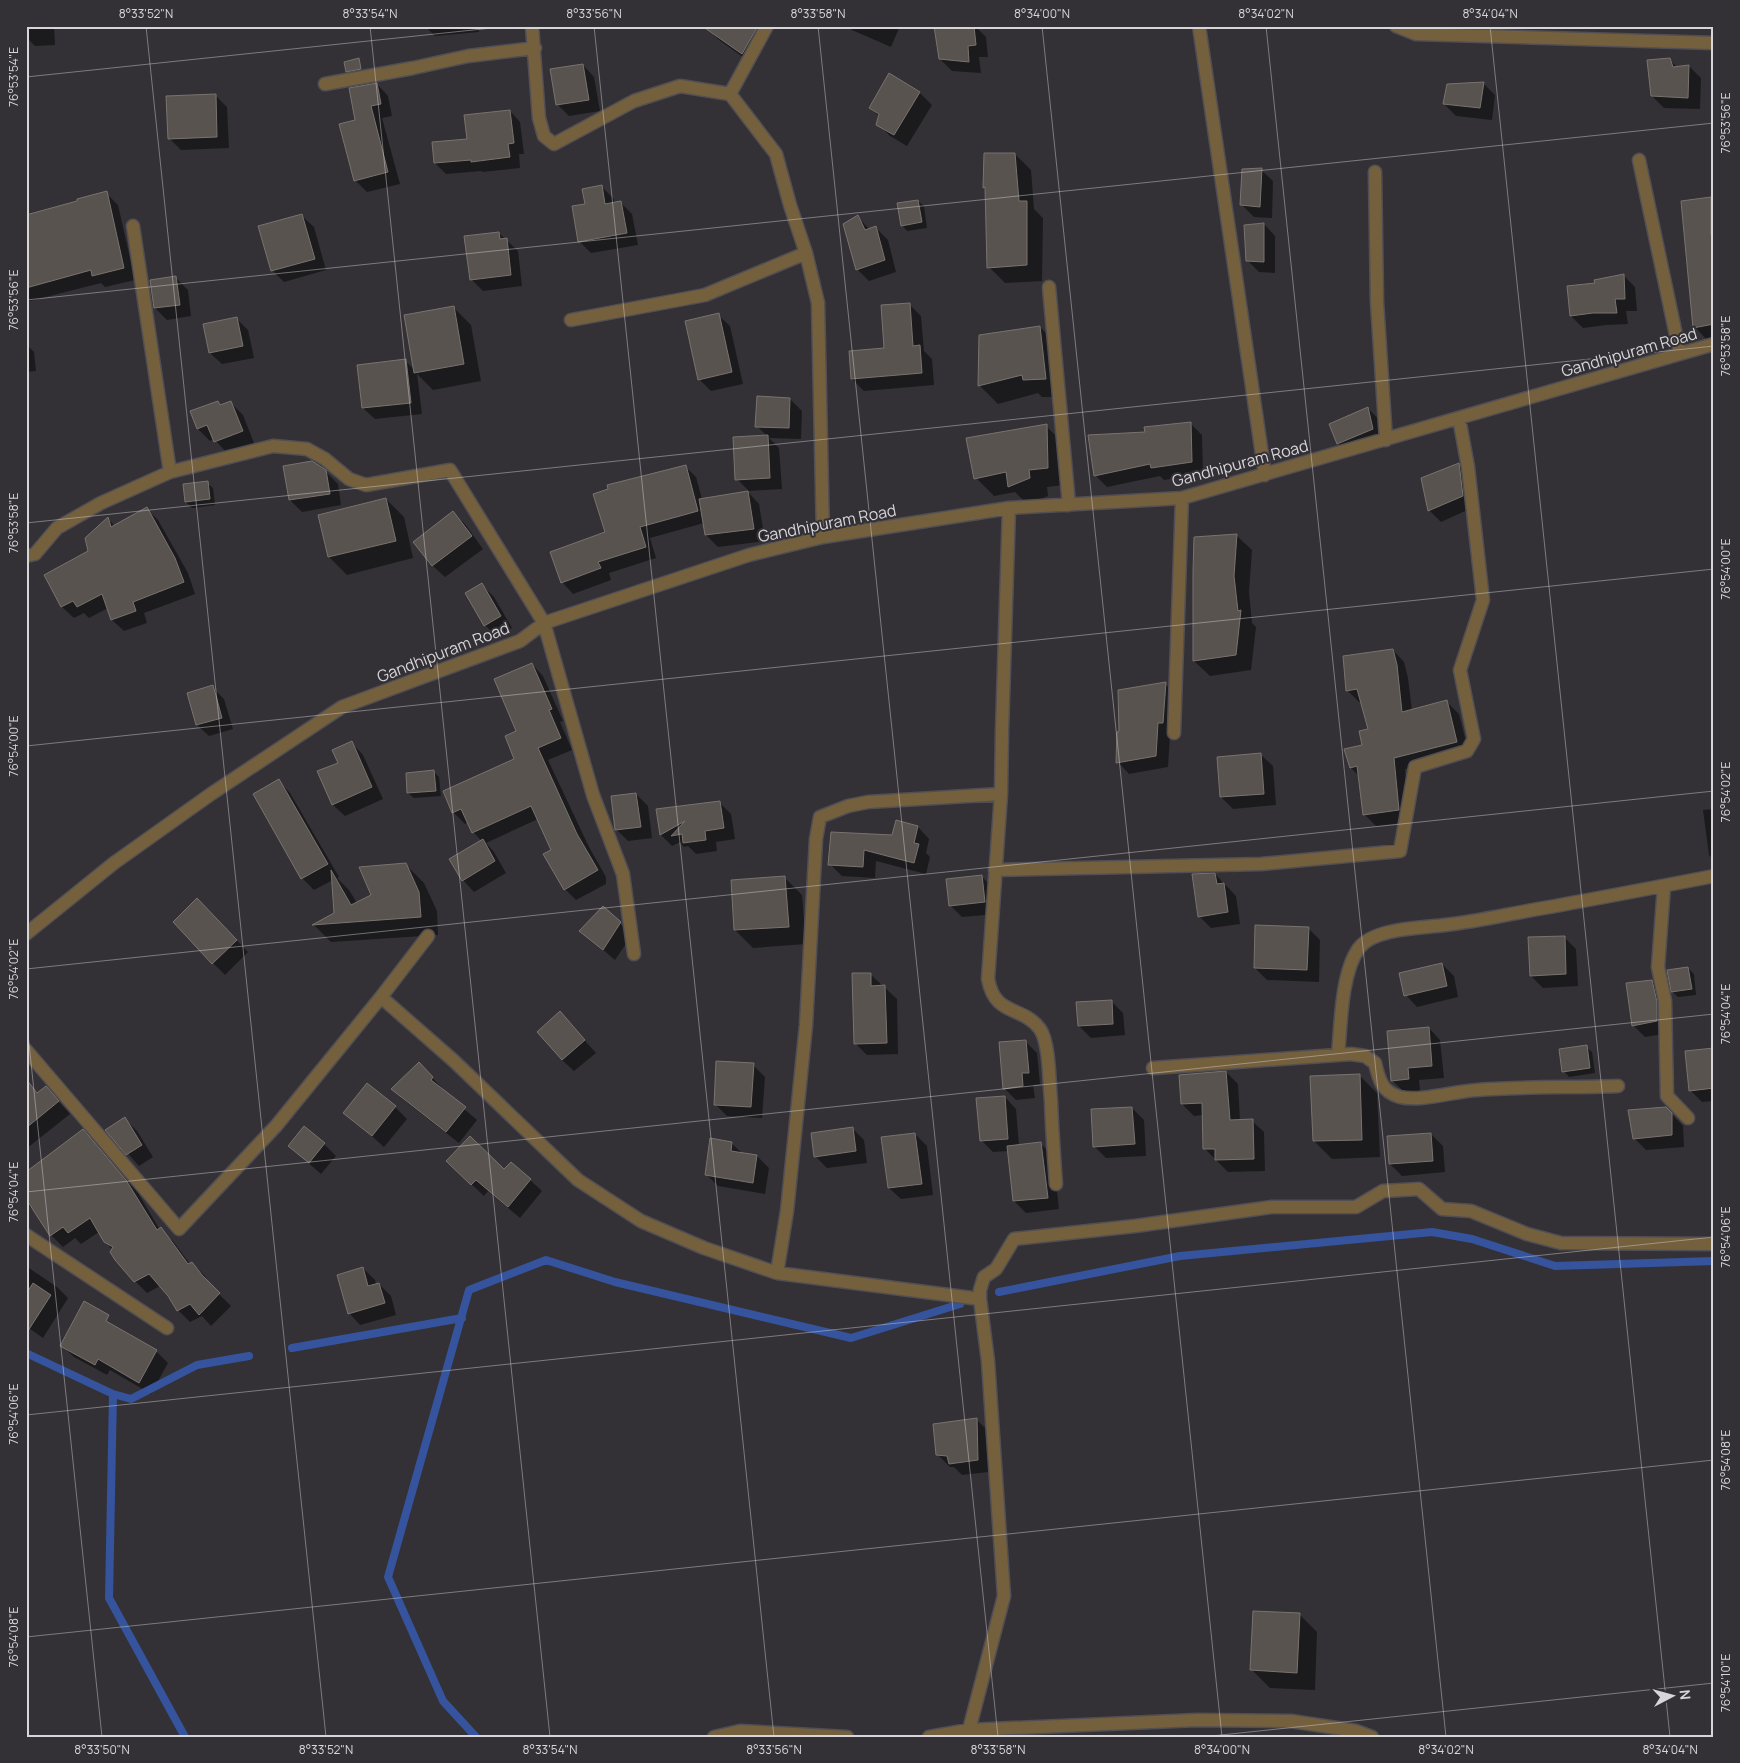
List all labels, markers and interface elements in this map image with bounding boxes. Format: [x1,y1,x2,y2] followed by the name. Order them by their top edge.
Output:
[119,5,173,22] text: 8°33'52"N
[343,5,397,22] text: 8°33'54"N
[566,5,622,22] text: 8°33'56"N
[790,5,846,22] text: 8°33'58"N
[1014,5,1070,22] text: 8°34'00"N
[1238,5,1294,22] text: 8°34'02"N
[1462,5,1518,22] text: 8°34'04"N
[5,47,22,107] text: 76°53'54"E
[1717,92,1734,153] text: 76°53'56"E
[5,269,22,330] text: 76°53'56"E
[1717,316,1734,376] text: 76°53'58"E
[1559,322,1699,382] street label: Gandhipuram Road
[1169,434,1311,492] street label: Gandhipuram Road
[5,493,22,553] text: 76°53'58"E
[756,499,898,547] street label: Gandhipuram Road
[1717,538,1734,600] text: 76°54'00"E
[374,617,512,687] street label: Gandhipuram Road
[5,715,22,777] text: 76°54'00"E
[1717,761,1734,822] text: 76°54'02"E
[5,938,22,999] text: 76°54'02"E
[1717,984,1734,1044] text: 76°54'04"E
[5,1162,22,1222] text: 76°54'04"E
[1717,1206,1734,1268] text: 76°54'06"E
[5,1383,22,1445] text: 76°54'06"E
[1717,1429,1734,1490] text: 76°54'08"E
[5,1606,22,1667] text: 76°54'08"E
[1717,1654,1734,1712] text: 76°54'10"E
[1648,1670,1698,1720] north arrow
[1675,1689,1695,1701] text: N
[74,1741,130,1758] text: 8°33'50"N
[299,1741,353,1758] text: 8°33'52"N
[523,1741,577,1758] text: 8°33'54"N
[746,1741,802,1758] text: 8°33'56"N
[970,1741,1026,1758] text: 8°33'58"N
[1194,1741,1250,1758] text: 8°34'00"N
[1418,1741,1474,1758] text: 8°34'02"N
[1642,1741,1698,1758] text: 8°34'04"N

